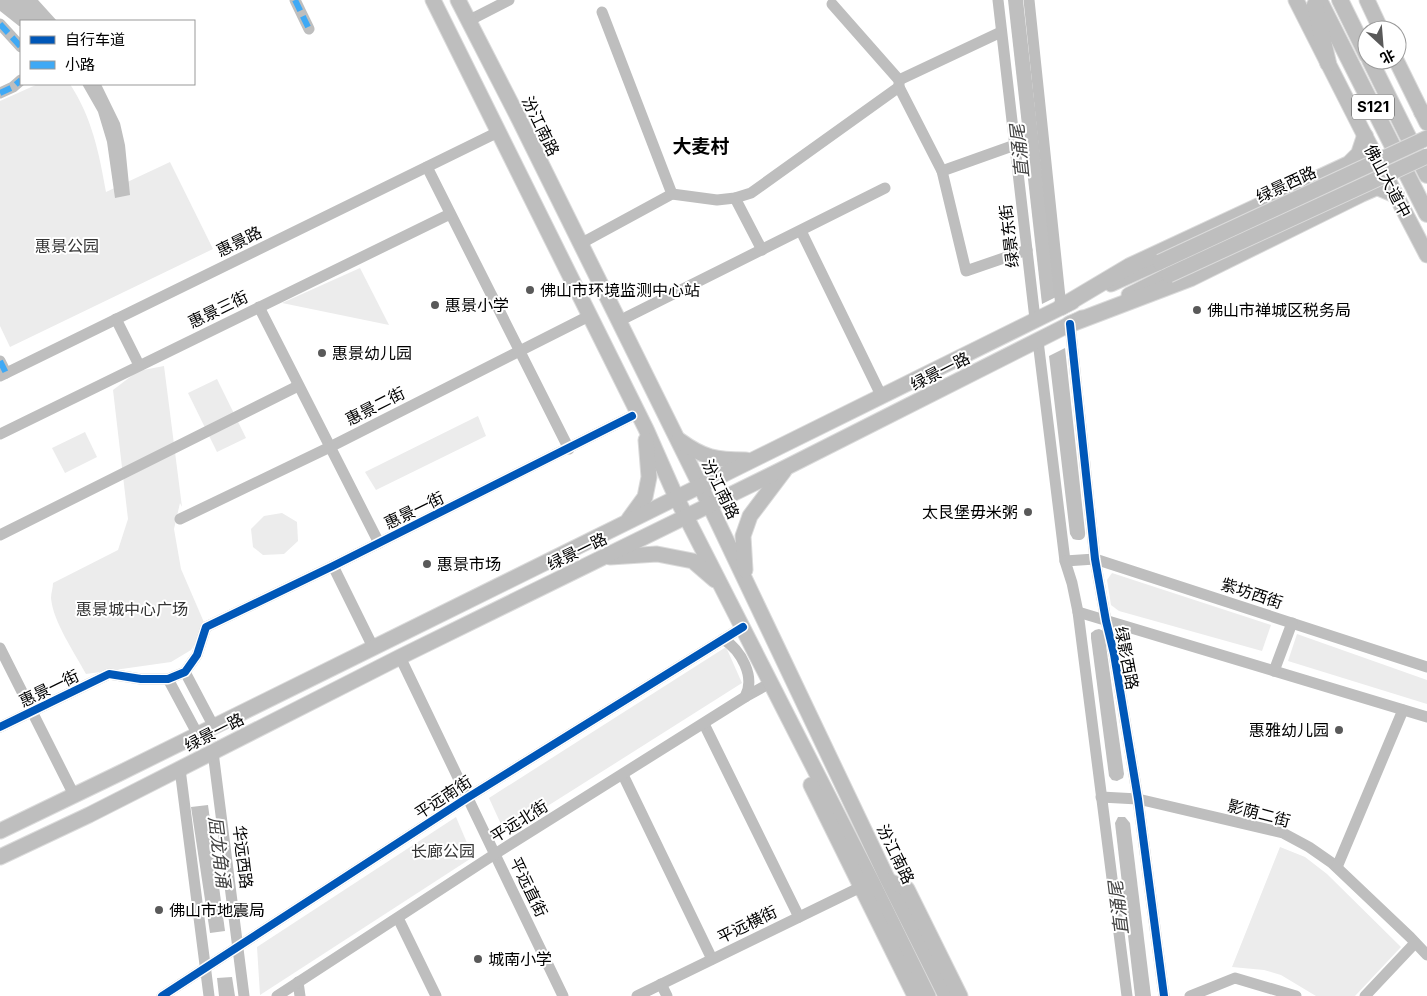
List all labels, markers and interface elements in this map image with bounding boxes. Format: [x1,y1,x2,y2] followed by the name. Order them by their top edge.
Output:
[20,20,195,85] legend
[1357,20,1407,70] north arrow
[65,30,125,49] text: 自行车道
[1378,46,1398,68] text: 北
[65,55,95,74] text: 小路
[518,93,564,159] street label: 汾江南路
[1352,94,1394,120] road number: S121
[1006,121,1033,179] water label: 直涌尾
[672,135,730,158] district label: 大麦村
[1360,141,1416,221] street label: 佛山大道中
[1253,161,1319,207] street label: 绿景西路
[995,203,1023,269] street label: 绿景东街
[213,221,265,261] street label: 惠景路
[35,236,99,256] park label: 惠景公园
[540,280,700,300] place label: 佛山市环境监测中心站
[524,284,536,296] marker: 佛山市环境监测中心站
[185,286,251,332] street label: 惠景三街
[445,295,509,315] place label: 惠景小学
[429,299,441,311] marker: 惠景小学
[1207,300,1351,320] place label: 佛山市禅城区税务局
[1191,304,1203,316] marker: 佛山市禅城区税务局
[332,343,412,363] place label: 惠景幼儿园
[316,347,328,359] marker: 惠景幼儿园
[907,348,973,394] street label: 绿景一路
[342,383,408,429] street label: 惠景二街
[698,456,744,522] street label: 汾江南路
[381,487,447,533] street label: 惠景一街
[922,502,1018,522] place label: 太艮堡毋米粥
[1022,506,1034,518] marker: 太艮堡毋米粥
[544,528,610,574] street label: 绿景一路
[437,554,501,574] place label: 惠景市场
[421,558,433,570] marker: 惠景市场
[1218,574,1286,612] street label: 紫坊西街
[76,599,188,619] park label: 惠景城中心广场
[1111,625,1143,691] street label: 绿影西路
[16,665,82,711] street label: 惠景一街
[181,709,247,755] street label: 绿景一路
[1249,720,1329,740] place label: 惠雅幼儿园
[1333,724,1345,736] marker: 惠雅幼儿园
[411,771,475,823] street label: 平远南街
[1225,795,1293,831] street label: 影荫二街
[487,796,551,846] street label: 平远北街
[205,815,235,891] water label: 屈龙角涌
[873,821,919,887] street label: 汾江南路
[229,824,257,890] street label: 华远西路
[411,841,475,861] park label: 长廊公园
[506,854,552,920] street label: 平远直街
[1105,878,1132,936] water label: 直涌尾
[169,900,265,920] place label: 佛山市地震局
[714,901,780,947] street label: 平远横街
[153,904,165,916] marker: 佛山市地震局
[488,949,552,969] place label: 城南小学
[472,953,484,965] marker: 城南小学

